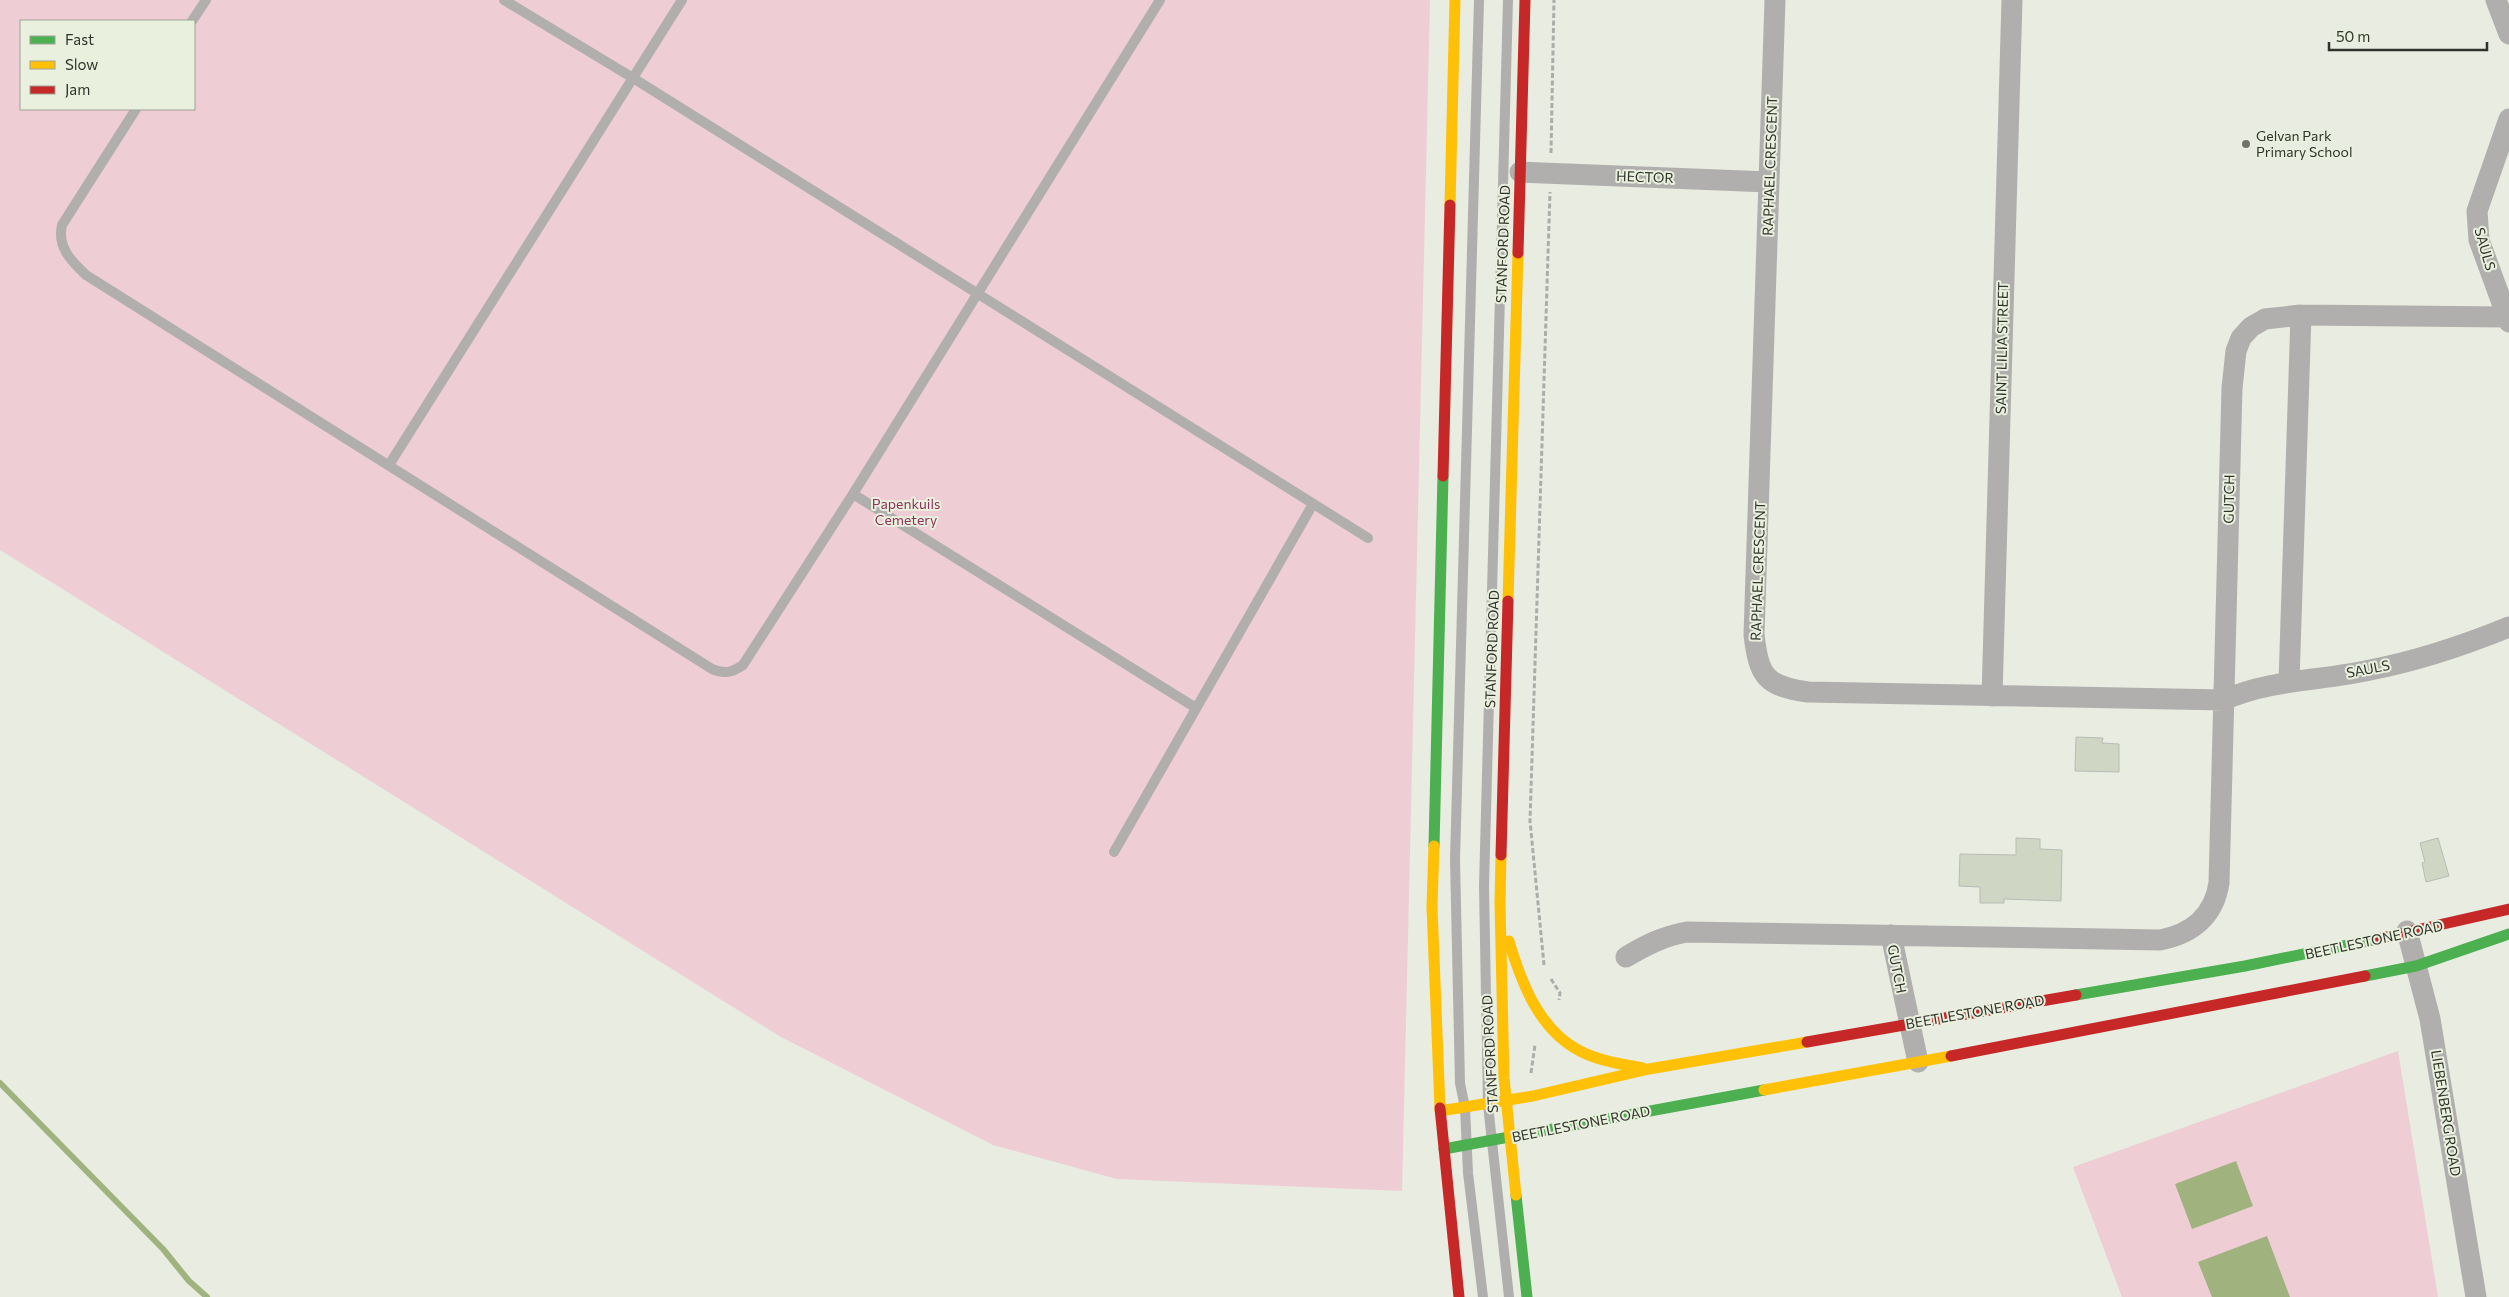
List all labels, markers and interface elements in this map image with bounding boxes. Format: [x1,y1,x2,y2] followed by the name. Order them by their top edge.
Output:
[20,20,195,110] legend
[2329,20,2486,52] scale bar
[2336,27,2370,45] text: 50 m
[65,30,94,48] text: Fast
[65,55,98,73] text: Slow
[65,80,90,98] text: Jam
[1759,96,1780,236] street label: RAPHAEL CRESCENT
[2256,127,2352,160] place label: Gelvan Park Primary School
[2240,138,2252,150] marker: Gelvan Park Primary School
[1616,167,1674,186] street label: HECTOR
[1492,185,1513,303] street label: STANFORD ROAD
[2471,225,2500,272] street label: SAULS
[1992,282,2011,414] street label: SAINT LILIA STREET
[2220,474,2237,524] street label: GUTCH
[872,495,940,528] park label: Papenkuils Cemetery
[1747,501,1768,641] street label: RAPHAEL CRESCENT
[1481,590,1502,708] street label: STANFORD ROAD
[2345,656,2391,681] street label: SAULS
[2303,917,2444,962] street label: BEETLESTONE ROAD
[1884,943,1911,995] street label: GUTCH
[1904,991,2046,1032] street label: BEETLESTONE ROAD
[1478,995,1501,1113] street label: STANFORD ROAD
[2428,1049,2465,1177] street label: LIEBENBERG ROAD
[1510,1102,1652,1145] street label: BEETLESTONE ROAD

